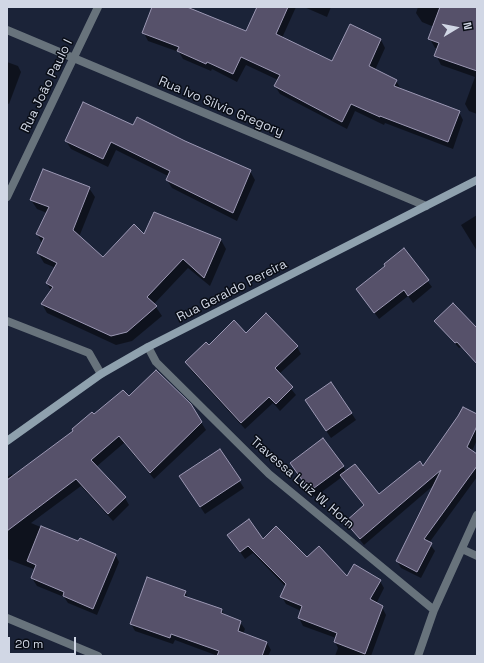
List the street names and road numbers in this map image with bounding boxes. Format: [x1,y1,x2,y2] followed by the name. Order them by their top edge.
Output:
[18,37,76,135] street label: Rua João Paulo I
[156,74,286,140] street label: Rua Ivo Silvio Gregory
[174,257,290,325] street label: Rua Geraldo Pereira
[247,434,357,532] street label: Travessa Luiz W. Horn

